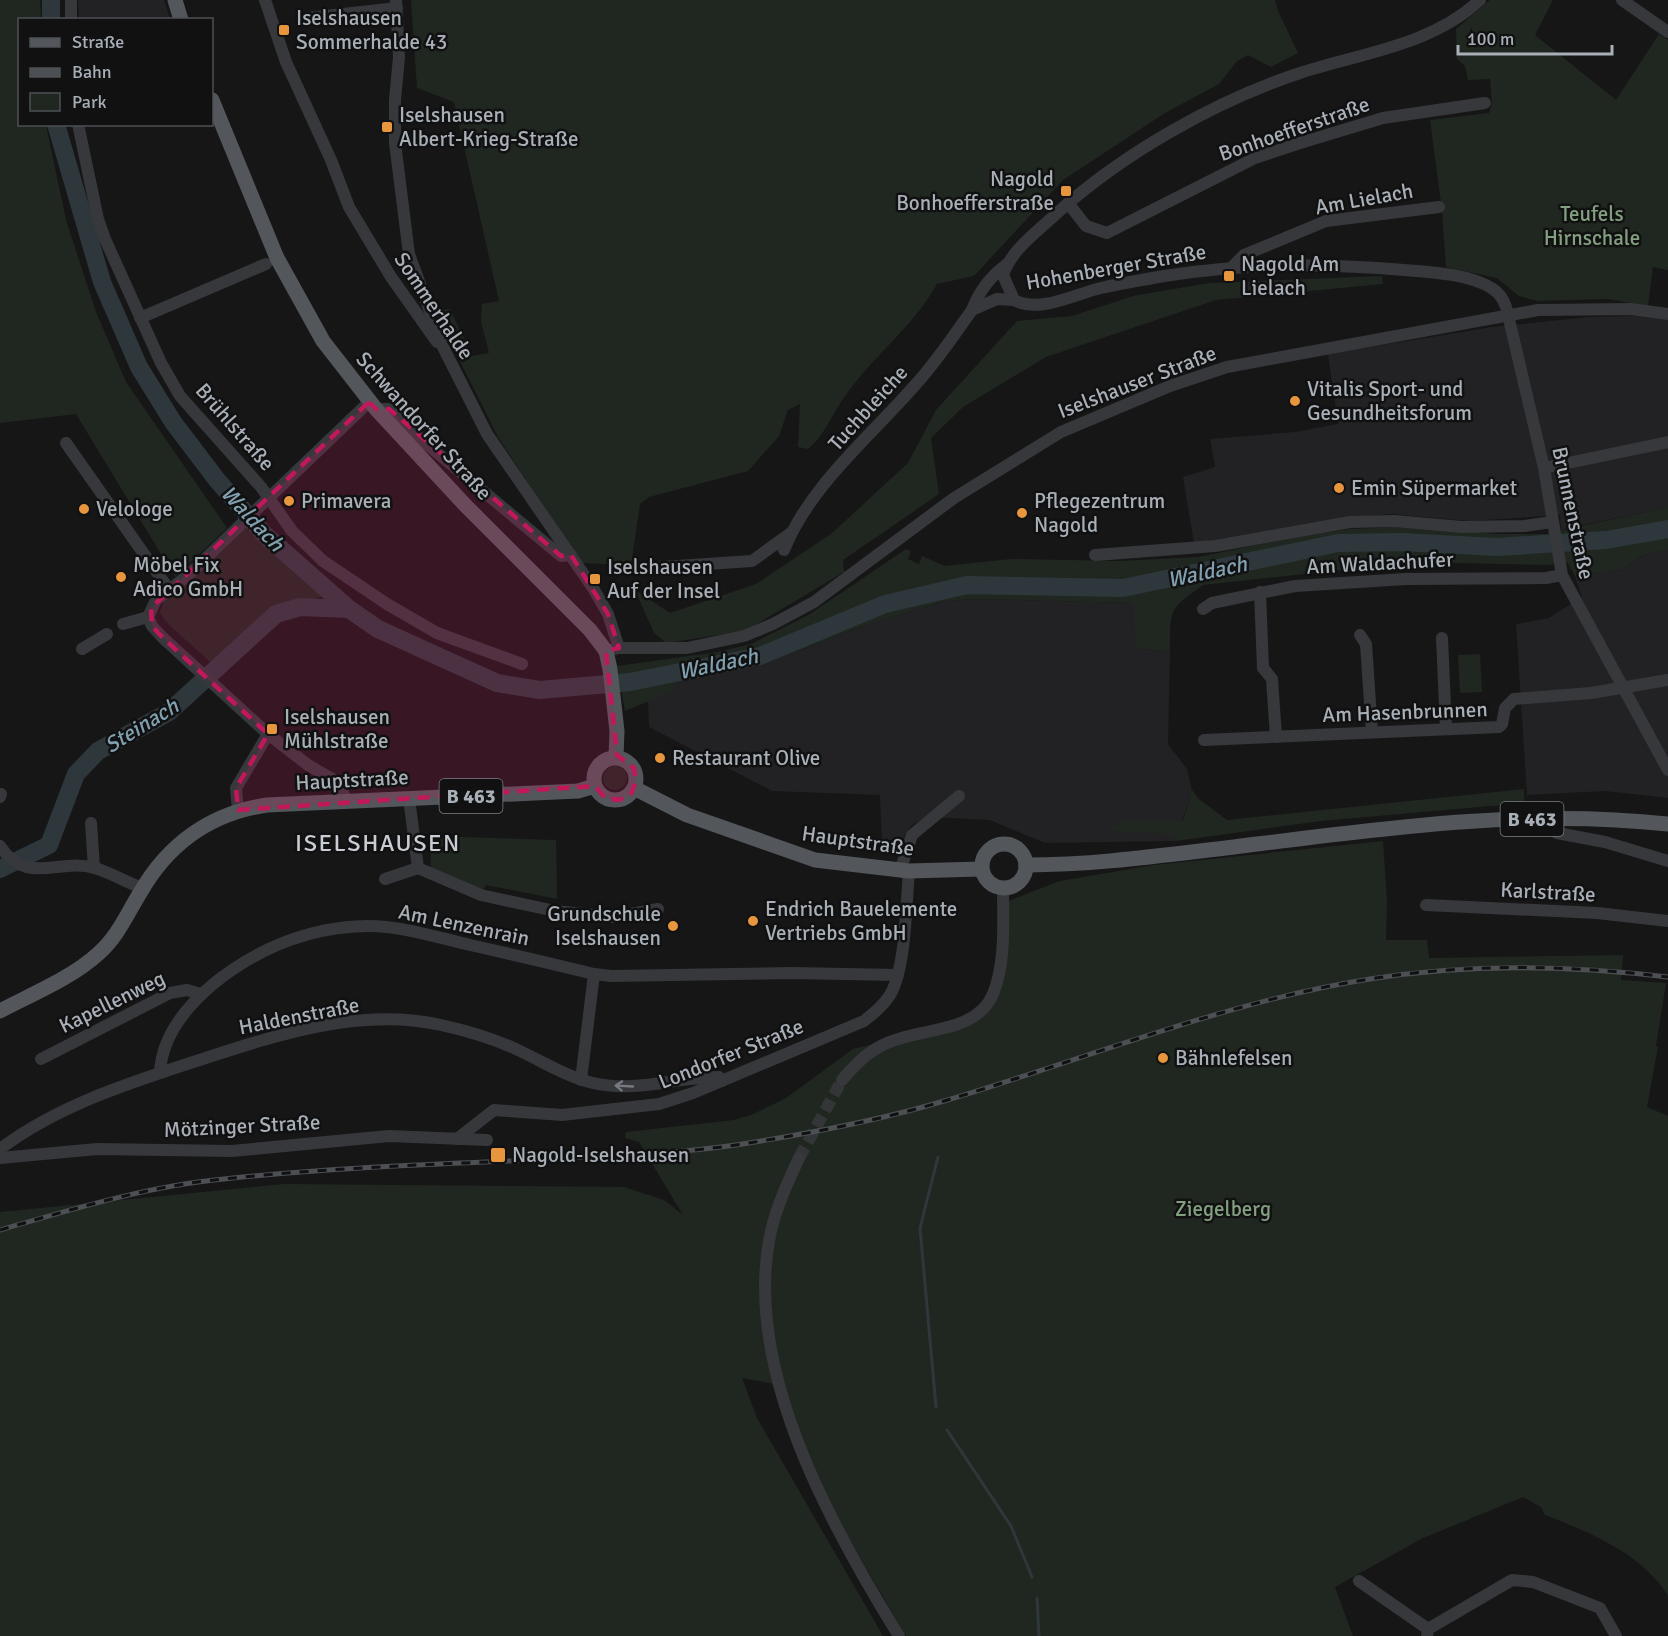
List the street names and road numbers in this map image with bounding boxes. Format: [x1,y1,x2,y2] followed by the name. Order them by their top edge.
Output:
[1215,91,1373,167] street label: Bonhoefferstraße
[1313,178,1415,220] street label: Am Lielach
[1024,238,1208,296] street label: Hohenberger Straße
[389,247,479,365] street label: Sommerhalde
[1054,340,1220,424] street label: Iselshauser Straße
[351,346,497,506] street label: Schwandorfer Straße
[823,360,913,456] street label: Tuchbleiche
[190,378,280,476] street label: Brühlstraße
[1546,444,1600,582] street label: Brunnenstraße
[1306,546,1455,580] street label: Am Waldachufer
[1322,696,1488,728] street label: Am Hasenbrunnen
[295,764,409,796] street label: Hauptstraße
[440,779,502,813] road number: B 463
[1500,802,1564,836] road number: B 463
[800,820,916,862] street label: Hauptstraße
[1500,877,1596,907] street label: Karlstraße
[396,898,532,952] street label: Am Lenzenrain
[55,965,169,1039] street label: Kapellenweg
[236,992,362,1040] street label: Haldenstraße
[655,1013,807,1095] street label: Londorfer Straße
[163,1109,321,1143] street label: Mötzinger Straße

